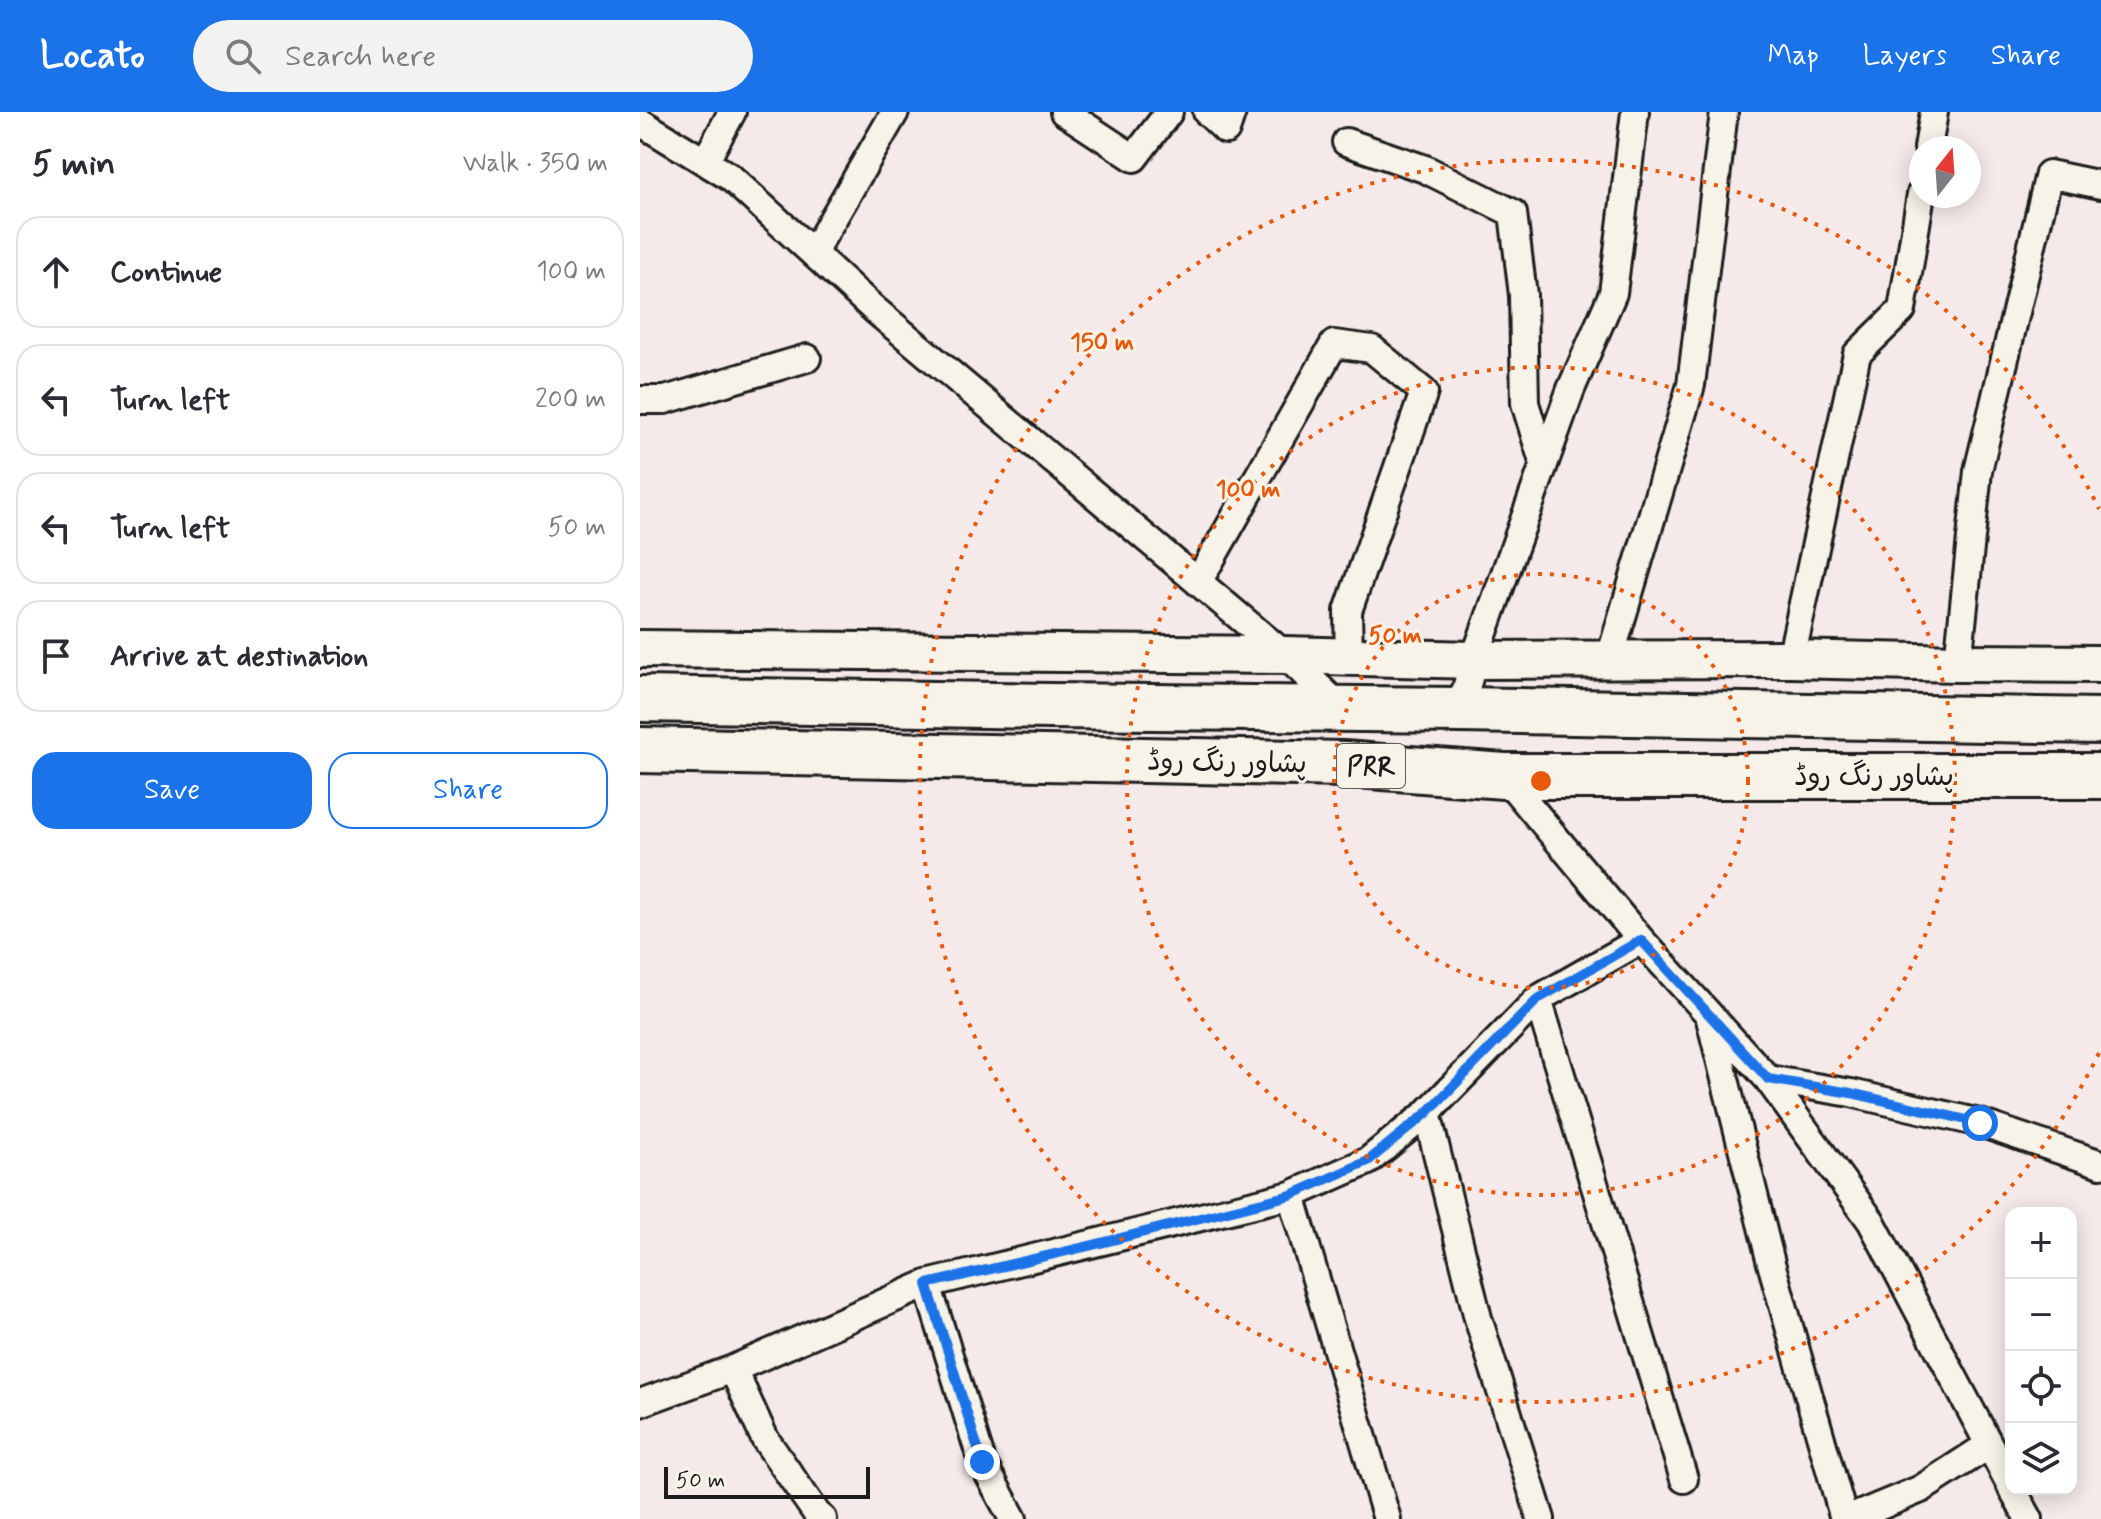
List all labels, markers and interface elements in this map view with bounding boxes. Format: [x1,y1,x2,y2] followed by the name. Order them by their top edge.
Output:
[193,20,753,92] search box
[40,32,145,81] text: Locato
[221,34,265,78] icon: search
[285,37,436,76] text: Search here
[1768,38,1819,75] text: Map
[1863,38,1947,75] text: Layers
[1991,38,2061,75] text: Share
[1909,136,1981,208] north arrow
[32,142,115,187] text: 5 min
[463,147,608,181] text: Walk · 350 m
[34,250,78,294] icon: ahead
[110,253,222,292] text: Continue
[536,255,606,289] text: 100 m
[1070,328,1134,359] text: 150 m
[34,378,78,422] icon: left
[110,381,230,420] text: Turn left
[535,383,606,417] text: 200 m
[1216,475,1280,506] text: 100 m
[34,506,78,550] icon: left
[110,509,230,548] text: Turn left
[548,511,606,545] text: 50 m
[1368,621,1422,652] text: 50 m
[34,634,78,678] icon: arrive
[110,637,368,676] text: Arrive at destination
[1147,744,1307,783] street label: پشاور رنگ روڈ
[1337,744,1405,788] road number: PRR
[32,752,312,829] button: Save
[328,752,608,829] button: Share
[1794,759,1954,796] street label: پشاور رنگ روڈ
[1527,767,1555,795] centre of rings
[1962,1105,1998,1141] route start
[2005,1207,2077,1495] map controls
[2005,1207,2077,1279] button: +
[2005,1279,2077,1351] button: −
[2005,1351,2077,1423] button: locate
[2005,1423,2077,1495] button: layers
[964,1444,1000,1480] route end
[664,1463,870,1499] scale bar
[676,1467,725,1495] text: 50 m

